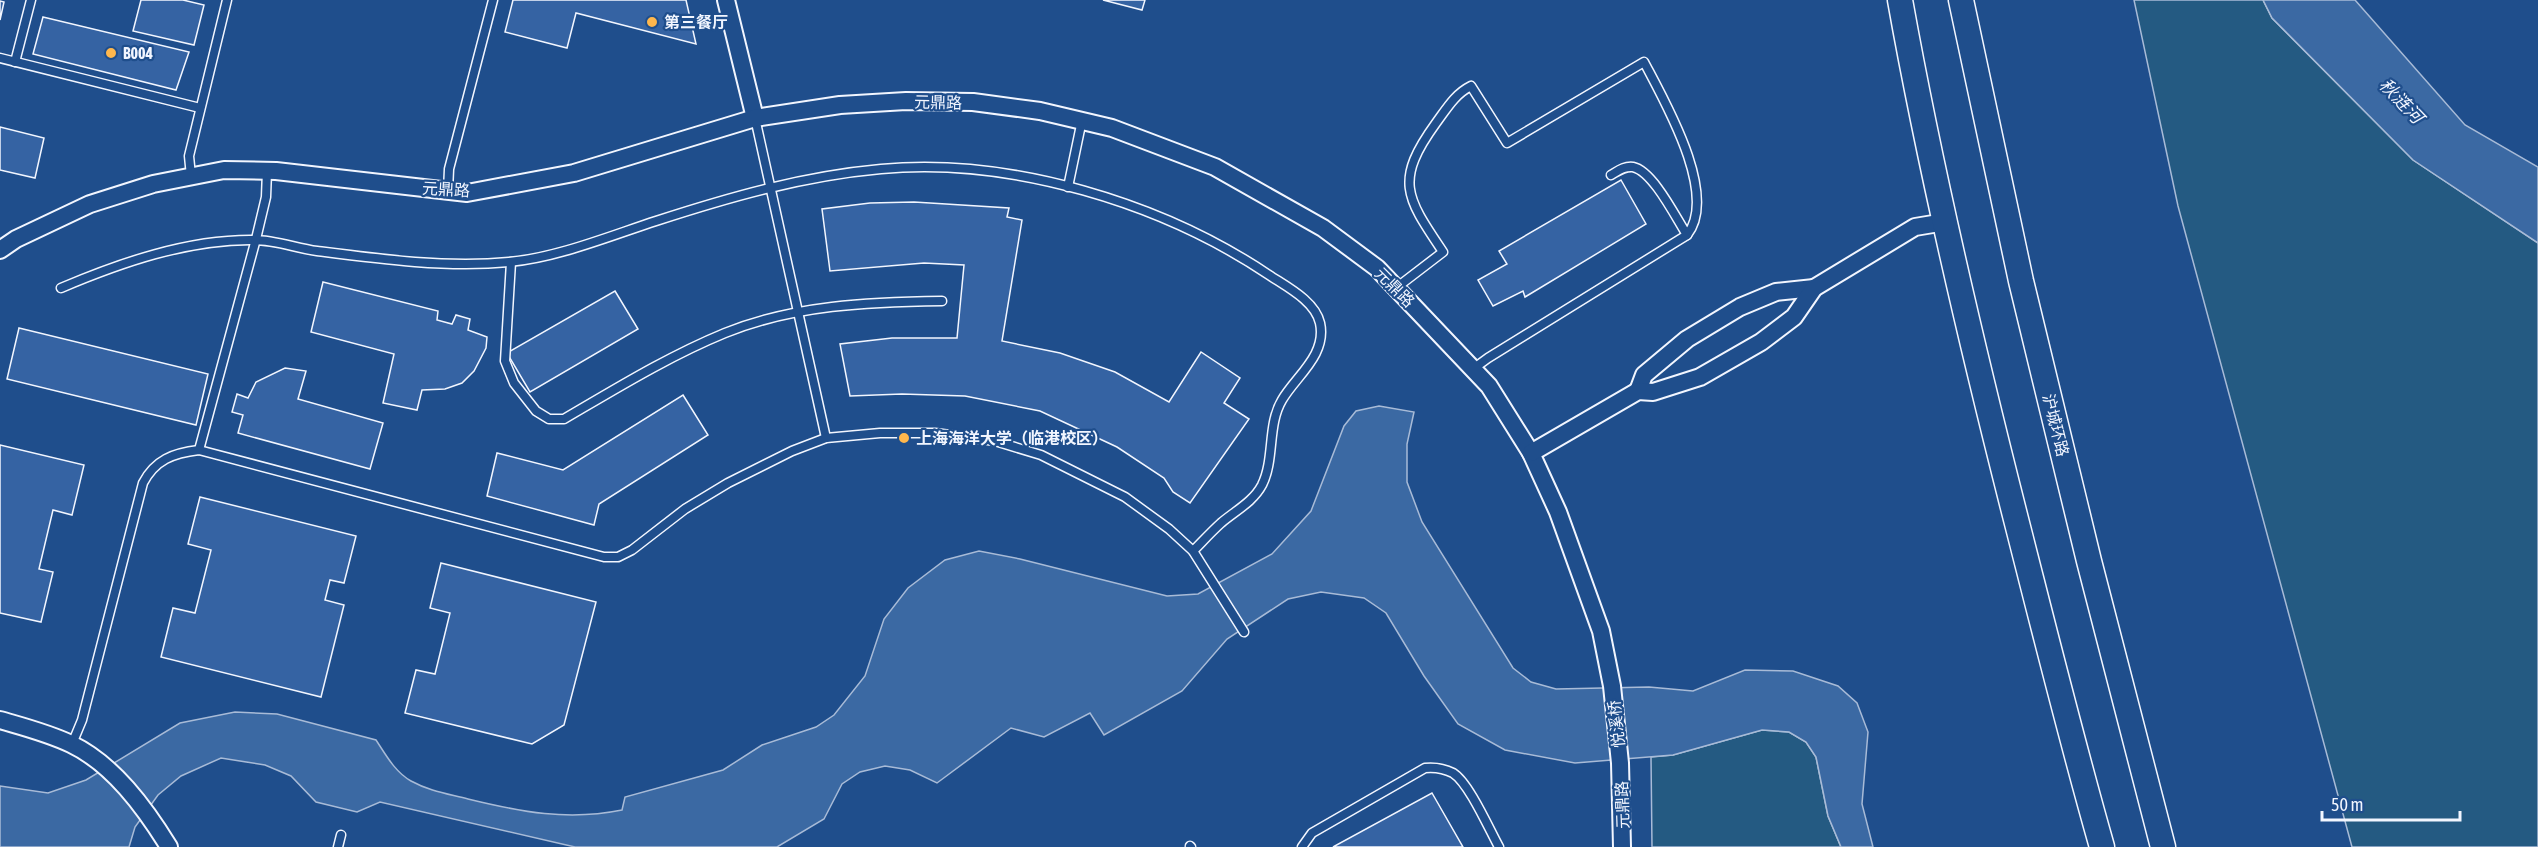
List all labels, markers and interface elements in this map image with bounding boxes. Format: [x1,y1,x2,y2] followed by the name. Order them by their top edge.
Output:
[664,13,728,31] place label: 第三餐厅
[645,15,659,29] marker: 第三餐厅
[123,44,154,62] place label: B004
[104,46,118,60] marker: B004
[2375,74,2430,130] water label: 秋涟河
[914,93,962,111] street label: 元鼎路
[422,179,470,199] street label: 元鼎路
[1372,264,1418,310] street label: 元鼎路
[2040,392,2072,458] street label: 沪城环路
[916,429,1108,447] place label: 上海海洋大学（临港校区）
[897,431,911,445] marker: 上海海洋大学（临港校区）
[1605,699,1627,749] street label: 悦溪桥
[1612,781,1632,829] street label: 元鼎路
[2322,784,2460,822] scale bar
[2331,794,2363,815] text: 50 m

